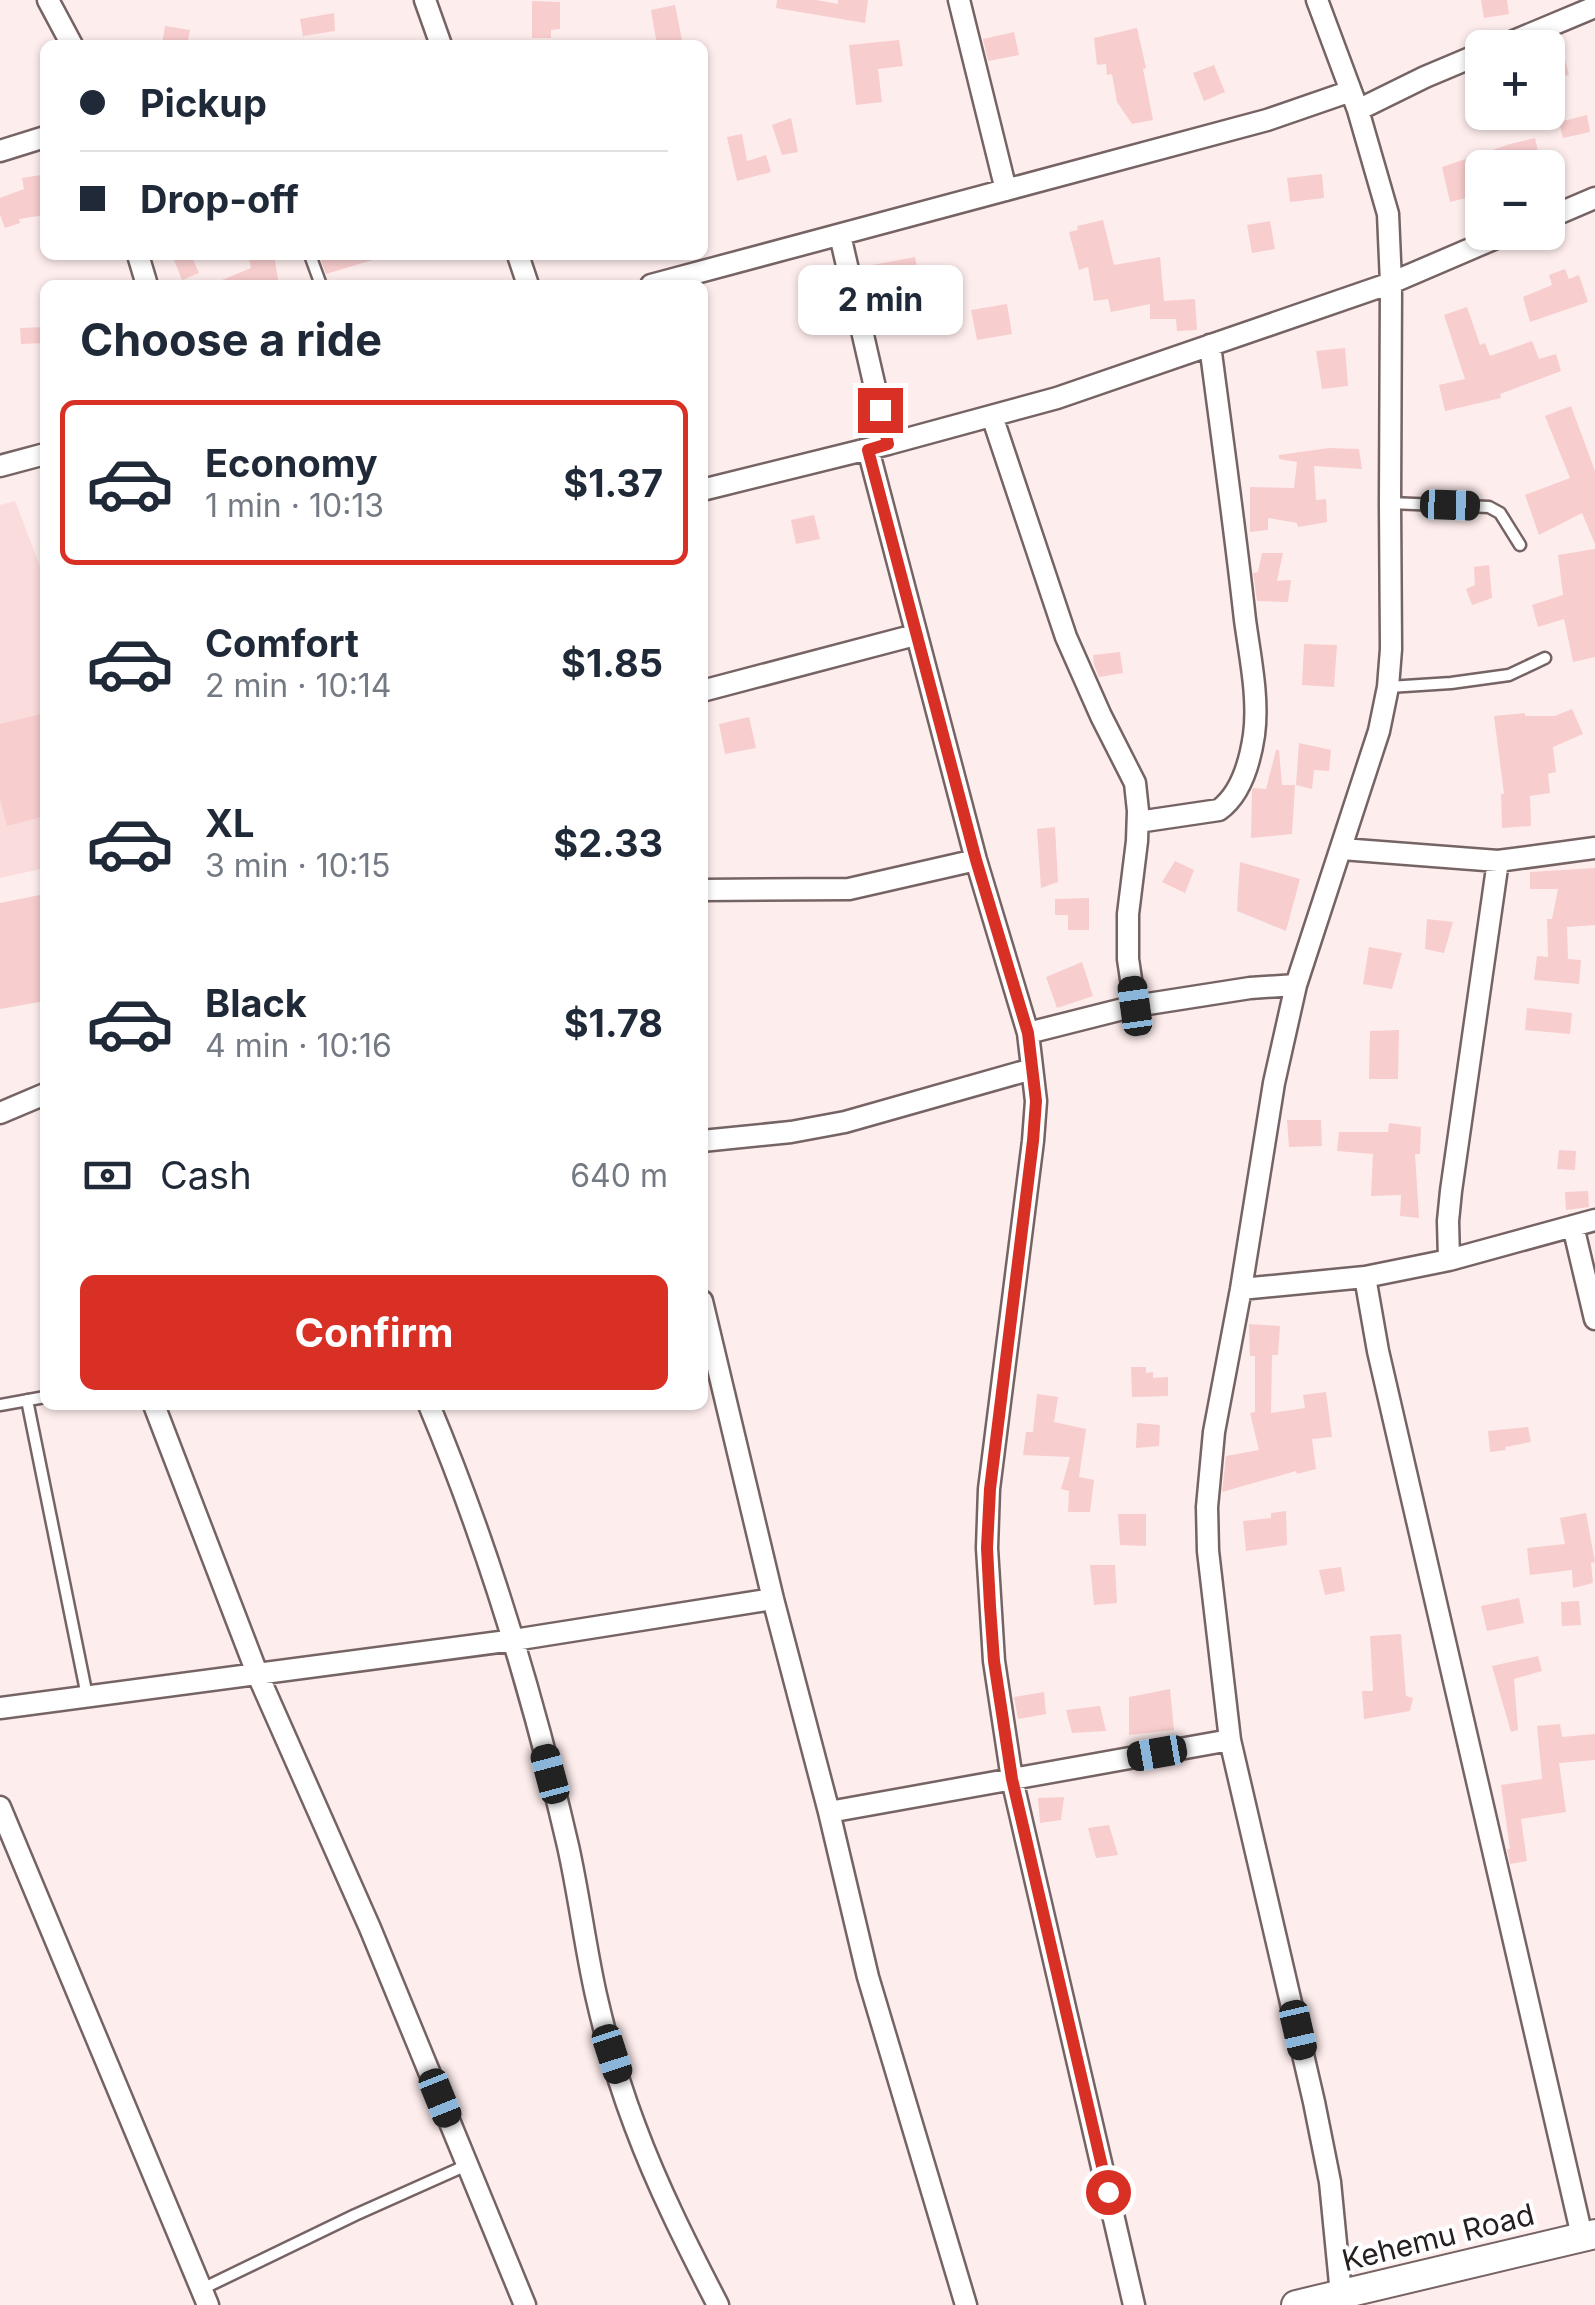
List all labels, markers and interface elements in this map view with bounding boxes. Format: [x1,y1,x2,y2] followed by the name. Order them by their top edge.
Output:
[1465,30,1565,250] map controls
[1465,30,1565,130] button: +
[140,80,267,126] text: Pickup
[1465,150,1565,250] button: −
[140,176,299,222] text: Drop-off
[798,265,962,335] callout: 2 min
[838,280,923,319] text: 2 min
[80,312,382,367] text: Choose a ride
[858,388,903,433] route end
[85,438,175,528] icon: car
[205,440,378,486] text: Economy
[563,460,663,506] text: $1.37
[205,486,384,525] text: 1 min · 10:13
[1419,489,1481,521] car
[85,618,175,708] icon: car
[205,620,359,666] text: Comfort
[561,640,663,686] text: $1.85
[205,666,392,705] text: 2 min · 10:14
[85,798,175,888] icon: car
[205,800,255,846] text: XL
[553,820,663,866] text: $2.33
[205,846,391,885] text: 3 min · 10:15
[1116,974,1154,1038] car
[85,978,175,1068] icon: car
[205,980,307,1026] text: Black
[564,1000,663,1046] text: $1.78
[205,1026,392,1065] text: 4 min · 10:16
[80,1148,135,1203] icon: cash
[160,1152,252,1198] text: Cash
[570,1156,668,1195] text: 640 m
[80,1275,668,1390] button: Confirm
[1125,1733,1189,1773] car
[528,1741,572,1807] car
[1277,1997,1319,2063] car
[588,2021,636,2087] car
[415,2065,465,2131] car
[1086,2170,1131,2215] route start
[1338,2196,1538,2278] street label: Kehemu Road

